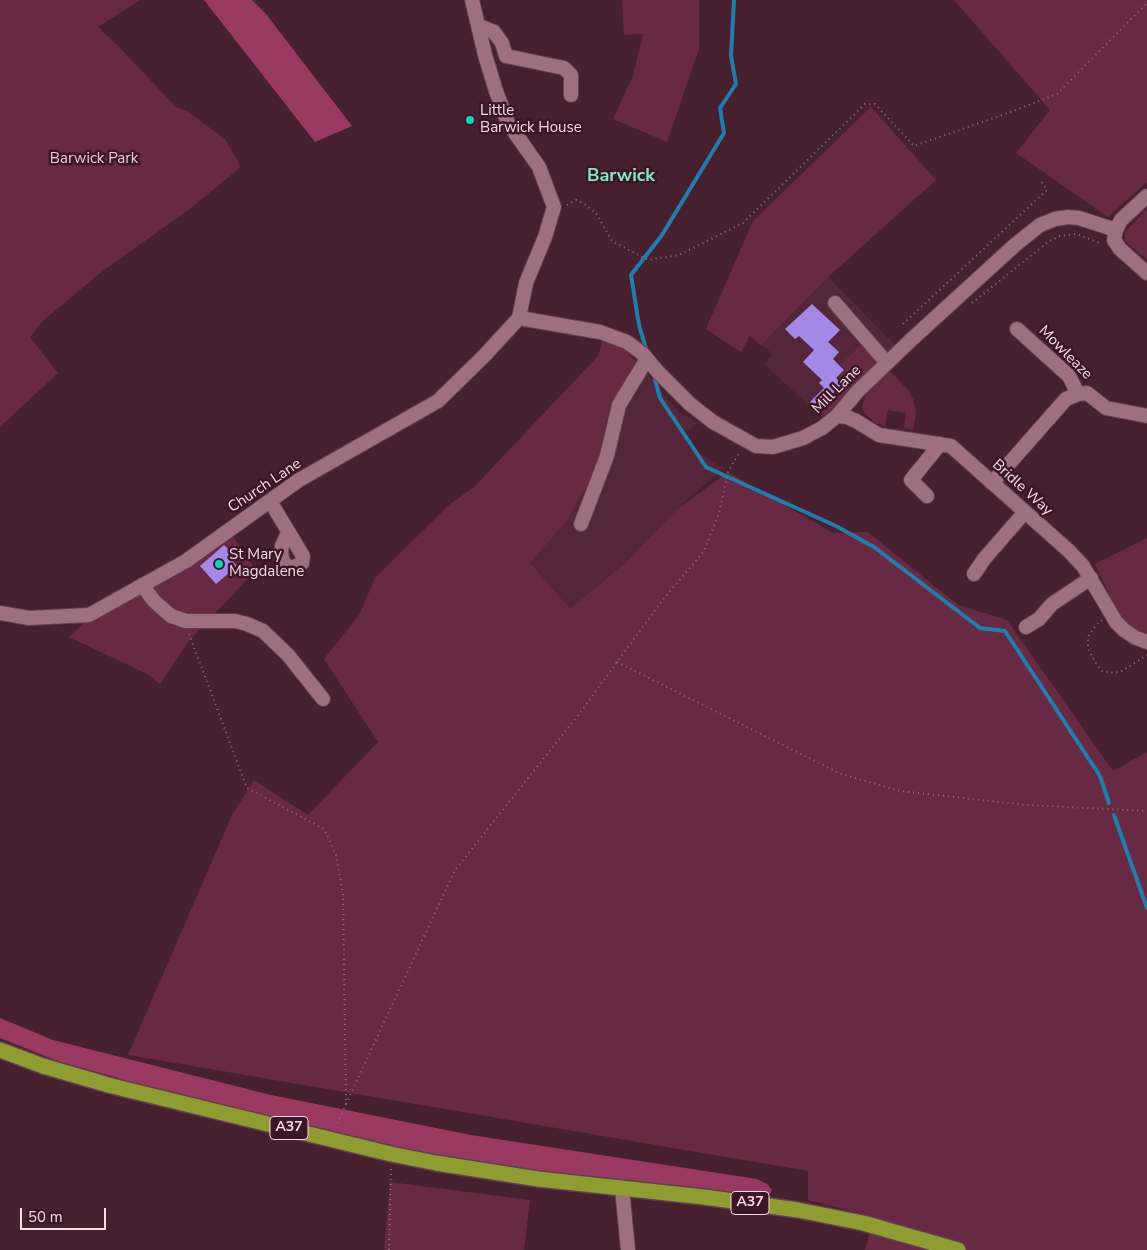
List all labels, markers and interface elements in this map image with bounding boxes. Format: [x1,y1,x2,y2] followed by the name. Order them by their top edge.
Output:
[480,102,582,137] place label: Little Barwick House
[464,114,476,126] marker: Little Barwick House
[50,150,138,168] park label: Barwick Park
[587,166,655,188] district label: Barwick
[1034,322,1096,384] street label: Mowleaze
[809,362,865,418] street label: Mill Lane
[225,455,305,517] street label: Church Lane
[988,456,1056,520] street label: Bridle Way
[229,546,304,581] place label: St Mary Magdalene
[213,558,225,570] marker: St Mary Magdalene
[270,1116,308,1140] road number: A37
[731,1192,769,1214] road number: A37
[22,1198,109,1230] scale bar
[28,1207,63,1227] text: 50 m

